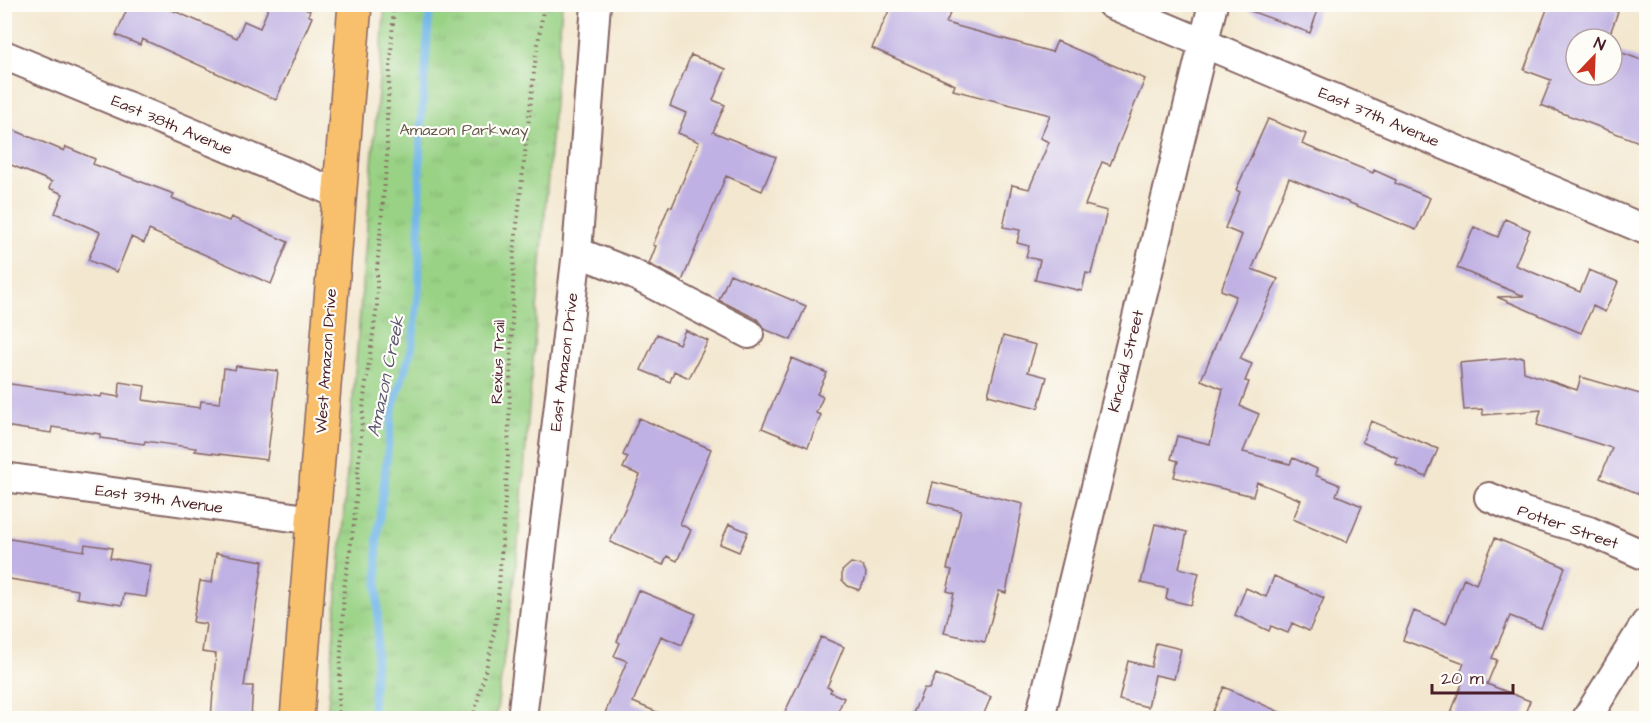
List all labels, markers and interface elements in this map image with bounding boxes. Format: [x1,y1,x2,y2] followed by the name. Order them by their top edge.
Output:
[1564,27,1624,87] north arrow
[1591,32,1608,56] text: N
[1315,82,1443,153] street label: East 37th Avenue
[108,90,236,161] street label: East 38th Avenue
[399,119,529,142] park label: Amazon Parkway
[310,287,342,434] street label: West Amazon Drive
[545,291,583,432] street label: East Amazon Drive
[1103,307,1149,414] street label: Kincaid Street
[361,312,411,439] water label: Amazon Creek
[486,319,510,405] street label: Rexius Trail
[94,479,225,519] street label: East 39th Avenue
[1515,499,1622,555] street label: Potter Street
[1432,657,1513,695] scale bar
[1441,666,1484,691] text: 20 m

